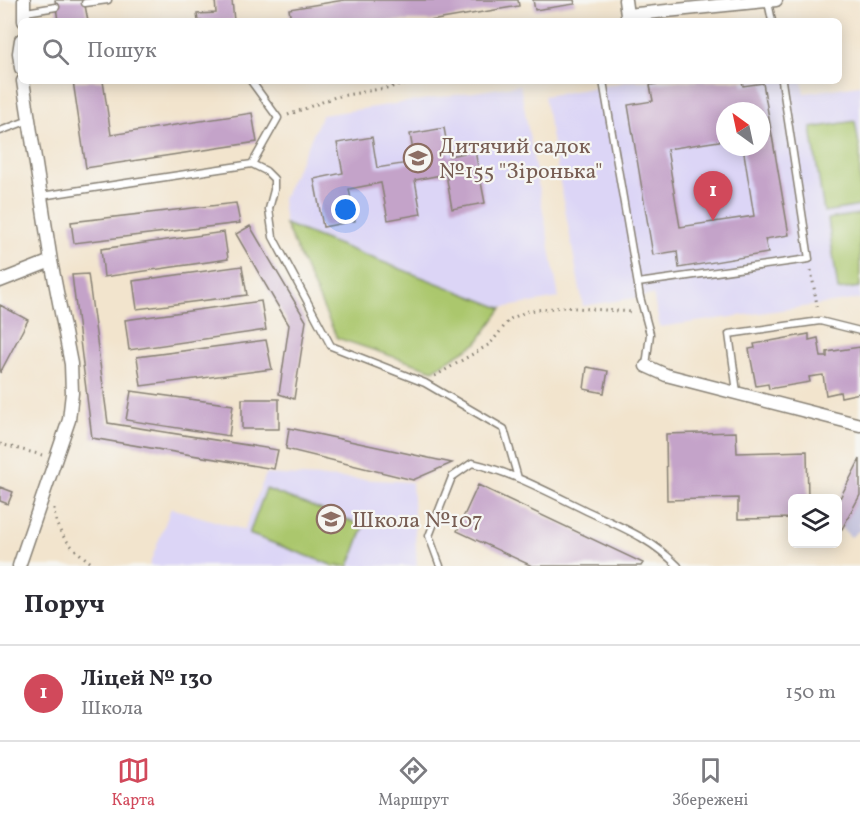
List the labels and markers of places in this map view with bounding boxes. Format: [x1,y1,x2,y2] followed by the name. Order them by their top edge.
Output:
[439,132,603,188] place label: Дитячий садок №155 "Зіронька"
[402,142,434,174] school or university icon: Дитячий садок №155 "Зіронька"
[694,172,732,221] pin: 1
[315,503,347,535] school or university icon: Школа №107
[352,506,483,537] place label: Школа №107

